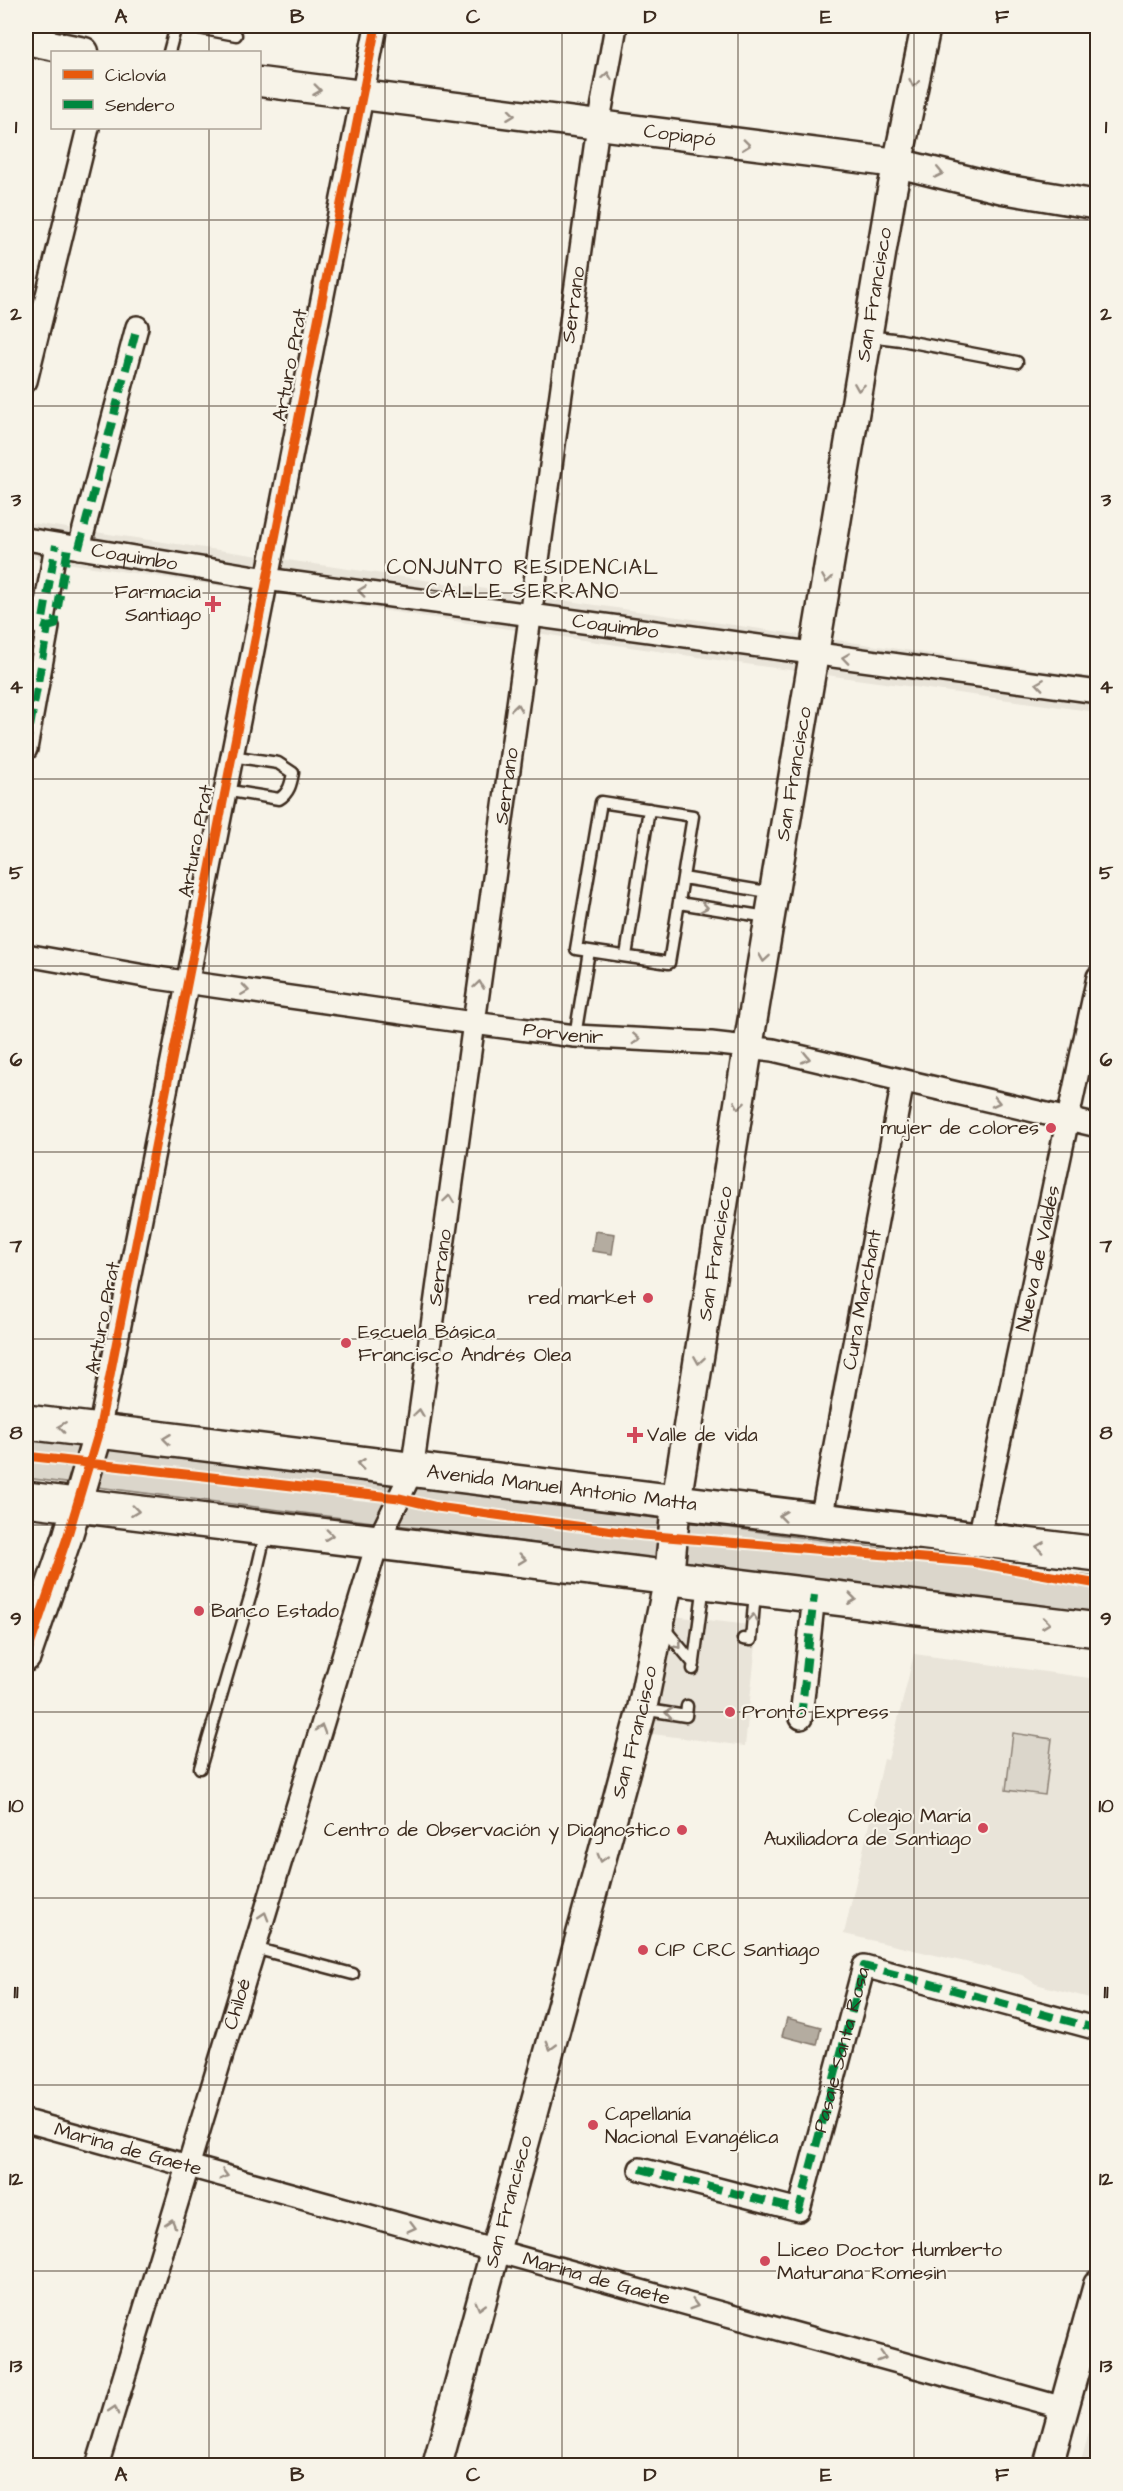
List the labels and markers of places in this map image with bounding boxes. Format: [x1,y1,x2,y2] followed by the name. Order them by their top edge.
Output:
[114,578,201,630] place label: Farmacia Santiago
[206,597,220,611] marker: Farmacia Santiago
[881,1114,1039,1142] place label: mujer de colores
[1044,1121,1058,1135] marker: mujer de colores
[528,1284,636,1312] place label: red market
[641,1291,655,1305] marker: red market
[358,1318,571,1369] place label: Escuela Básica Francisco Andrés Olea
[339,1336,353,1350] marker: Escuela Básica Francisco Andrés Olea
[647,1421,758,1449] place label: Valle de vida
[628,1428,642,1442] marker: Valle de vida
[211,1597,339,1625] place label: Banco Estado
[192,1604,206,1618] marker: Banco Estado
[742,1698,889,1726] place label: Pronto Express
[723,1705,737,1719] marker: Pronto Express
[764,1802,971,1854] place label: Colegio María Auxiliadora de Santiago
[324,1816,670,1845] place label: Centro de Observación y Diagnostico
[976,1821,990,1835] marker: Colegio María Auxiliadora de Santiago
[675,1823,689,1837] marker: Centro de Observación y Diagnostico
[655,1936,819,1965] place label: CIP CRC Santiago
[636,1943,650,1957] marker: CIP CRC Santiago
[605,2100,779,2152] place label: Capellanía Nacional Evangélica
[586,2118,600,2132] marker: Capellanía Nacional Evangélica
[777,2236,1002,2287] place label: Liceo Doctor Humberto Maturana Romesin
[758,2254,772,2268] marker: Liceo Doctor Humberto Maturana Romesin

